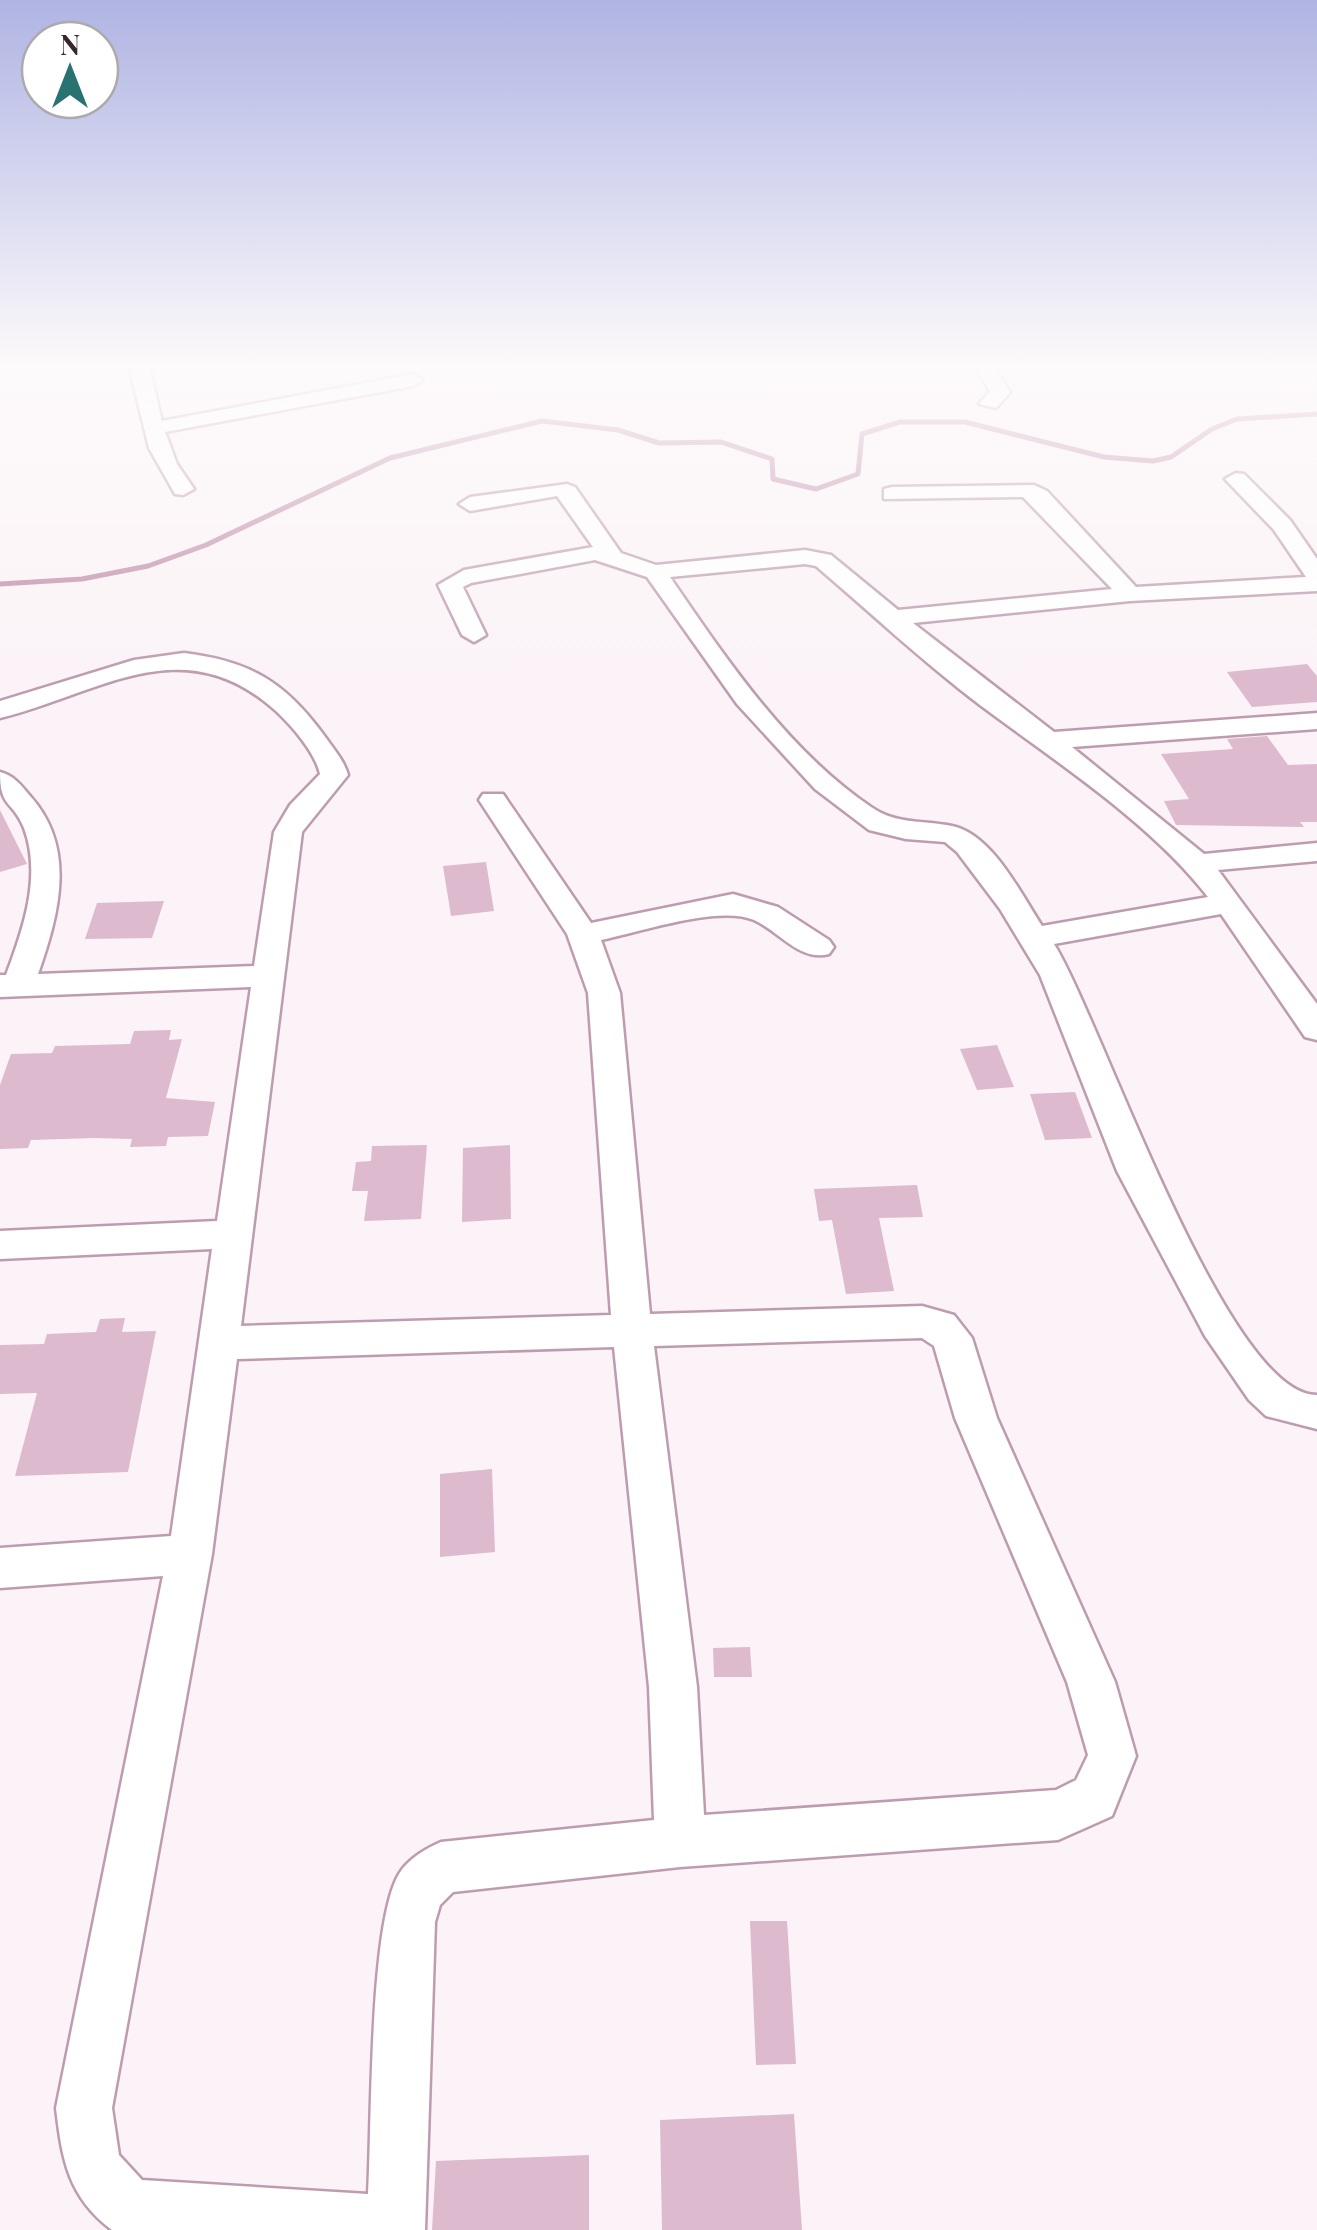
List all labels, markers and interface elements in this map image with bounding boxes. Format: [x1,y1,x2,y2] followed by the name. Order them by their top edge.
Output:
[20,20,120,120] north arrow
[60,25,80,62] text: N

